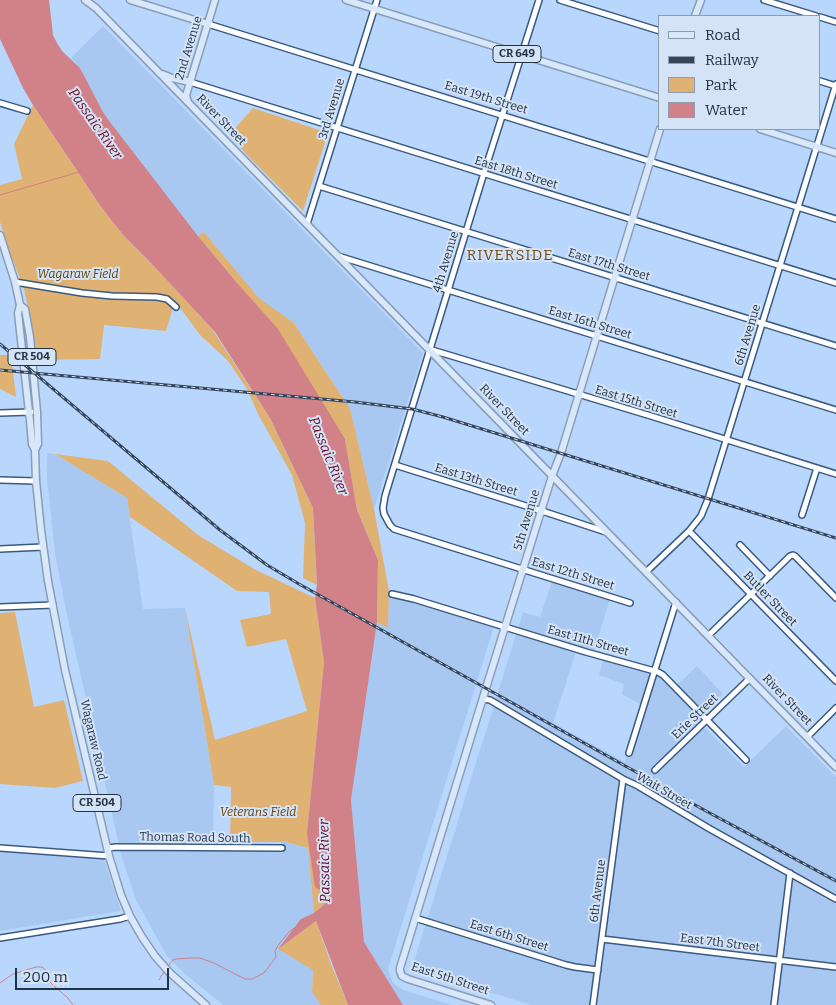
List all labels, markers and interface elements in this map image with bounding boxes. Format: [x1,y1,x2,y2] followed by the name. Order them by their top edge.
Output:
[172,14,206,82] street label: 2nd Avenue
[658,15,821,130] legend
[705,26,740,44] text: Road
[493,46,541,62] road number: CR 649
[705,51,759,69] text: Railway
[705,76,737,94] text: Park
[316,77,348,141] street label: 3rd Avenue
[443,79,529,117] street label: East 19th Street
[64,85,126,163] water label: Passaic River
[193,91,249,149] street label: River Street
[705,101,747,119] text: Water
[473,154,559,192] street label: East 18th Street
[430,230,462,294] street label: 4th Avenue
[566,246,652,284] street label: East 17th Street
[465,247,555,265] district label: RIVERSIDE
[37,268,119,282] park label: Wagaraw Field
[732,303,764,367] street label: 6th Avenue
[547,304,633,342] street label: East 16th Street
[8,348,56,366] road number: CR 504
[476,381,532,439] street label: River Street
[593,383,679,421] street label: East 15th Street
[305,414,351,498] water label: Passaic River
[433,461,519,499] street label: East 13th Street
[511,488,543,552] street label: 5th Avenue
[530,555,616,593] street label: East 12th Street
[740,569,800,629] street label: Butler Street
[546,623,630,659] street label: East 11th Street
[759,671,815,729] street label: River Street
[669,691,721,743] street label: Erie Street
[77,698,109,782] street label: Wagaraw Road
[634,769,694,813] street label: Wait Street
[73,794,121,811] road number: CR 504
[220,806,296,820] park label: Veterans Field
[316,819,334,903] water label: Passaic River
[139,830,251,846] street label: Thomas Road South
[587,859,609,923] street label: 6th Avenue
[468,917,550,955] street label: East 6th Street
[679,931,761,955] street label: East 7th Street
[18,958,171,990] scale bar
[409,960,491,998] street label: East 5th Street
[23,968,68,986] text: 200 m

